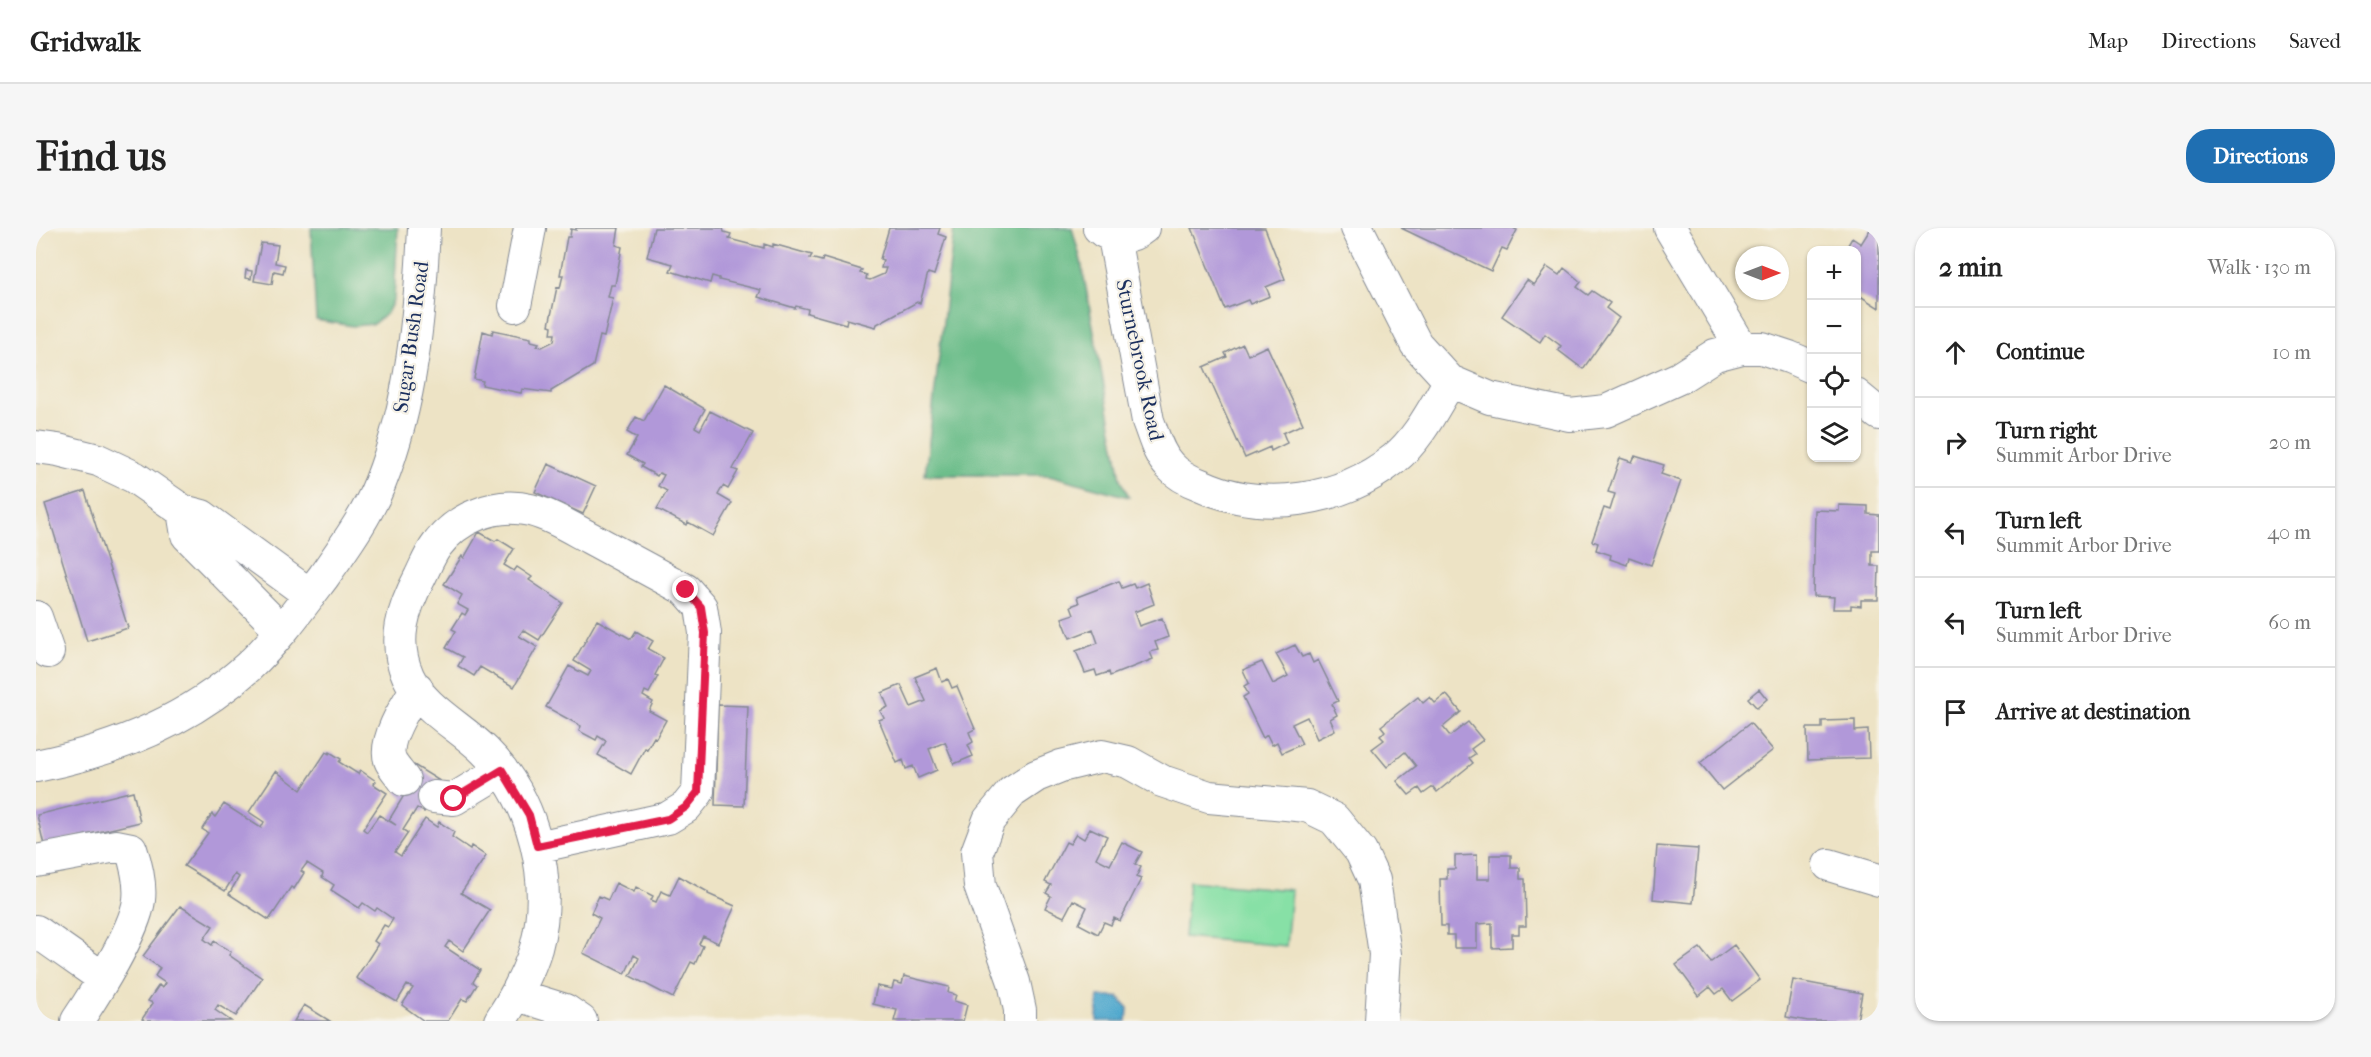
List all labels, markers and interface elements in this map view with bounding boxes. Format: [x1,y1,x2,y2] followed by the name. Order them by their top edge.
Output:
[30,25,141,58] text: Gridwalk
[2088,29,2128,53] text: Map
[2161,29,2256,53] text: Directions
[2289,29,2341,53] text: Saved
[2186,129,2335,183] button: Directions
[36,132,166,181] text: Find us
[1735,246,1789,300] north arrow
[1807,246,1861,462] map controls
[1807,246,1861,300] button: +
[1939,252,2002,283] text: 2 min
[2208,256,2311,279] text: Walk · 130 m
[388,259,434,415] street label: Sugar Bush Road
[1111,277,1169,444] street label: Sturnebrook Road
[1807,300,1861,354] button: −
[1939,336,1972,369] icon: ahead
[1996,339,2085,365] text: Continue
[2272,341,2311,364] text: 10 m
[1807,354,1861,408] button: locate
[1807,408,1861,462] button: layers
[1996,418,2097,444] text: Turn right
[1939,426,1972,459] icon: right
[2269,431,2311,454] text: 20 m
[1996,444,2172,467] text: Summit Arbor Drive
[1996,508,2082,534] text: Turn left
[1939,516,1972,549] icon: left
[2267,521,2311,544] text: 40 m
[1996,534,2172,557] text: Summit Arbor Drive
[672,576,698,602] route end
[1996,598,2082,624] text: Turn left
[1939,606,1972,639] icon: left
[2268,611,2311,634] text: 60 m
[1996,624,2172,647] text: Summit Arbor Drive
[1939,696,1972,729] icon: arrive
[1996,699,2190,725] text: Arrive at destination
[440,785,466,811] route start

